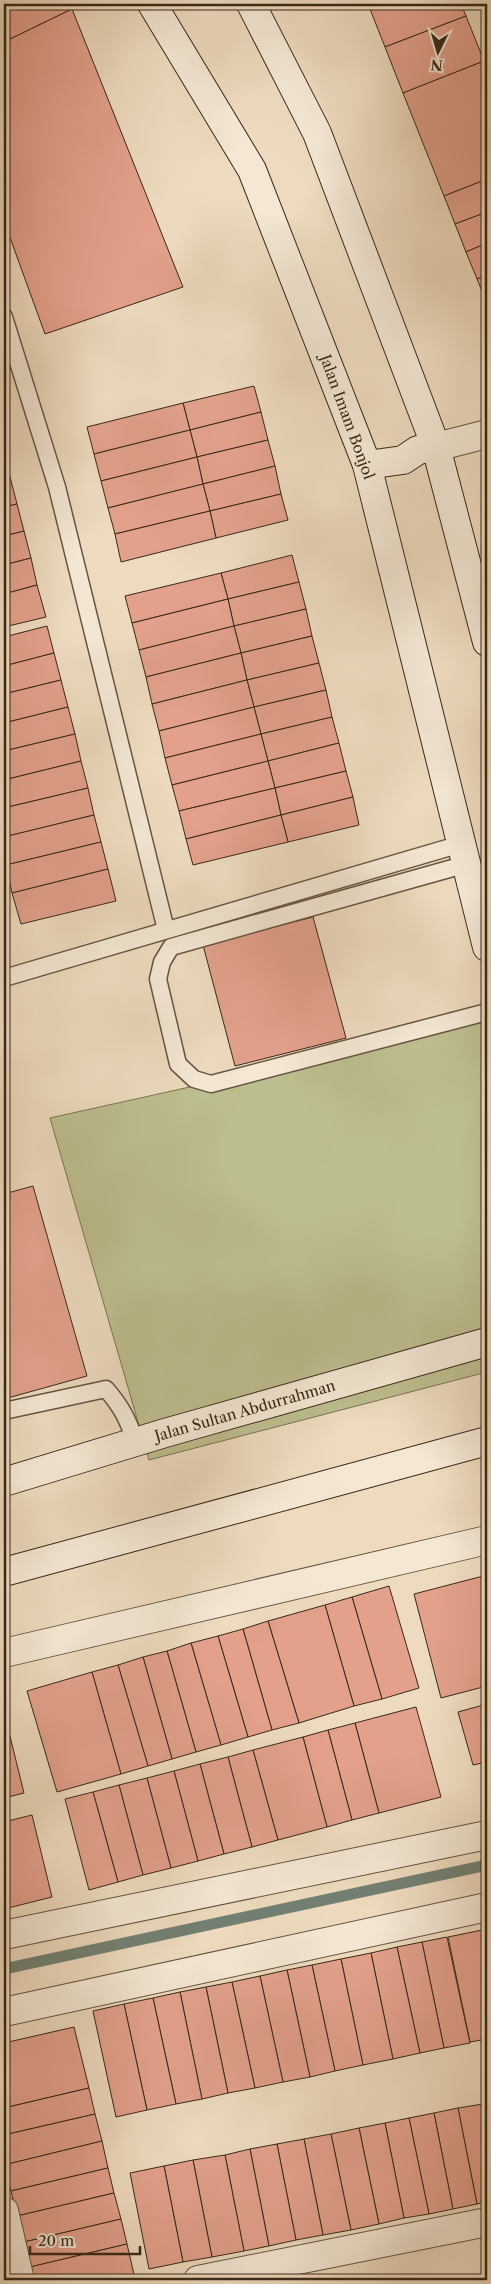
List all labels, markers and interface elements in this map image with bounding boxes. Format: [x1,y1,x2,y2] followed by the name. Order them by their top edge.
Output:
[414,28,464,78] north arrow
[430,55,444,74] text: N
[315,350,379,482] street label: Jalan Imam Bonjol
[150,1375,338,1446] street label: Jalan Sultan Abdurrahman
[30,2224,140,2256] scale bar
[38,2231,74,2250] text: 20 m

